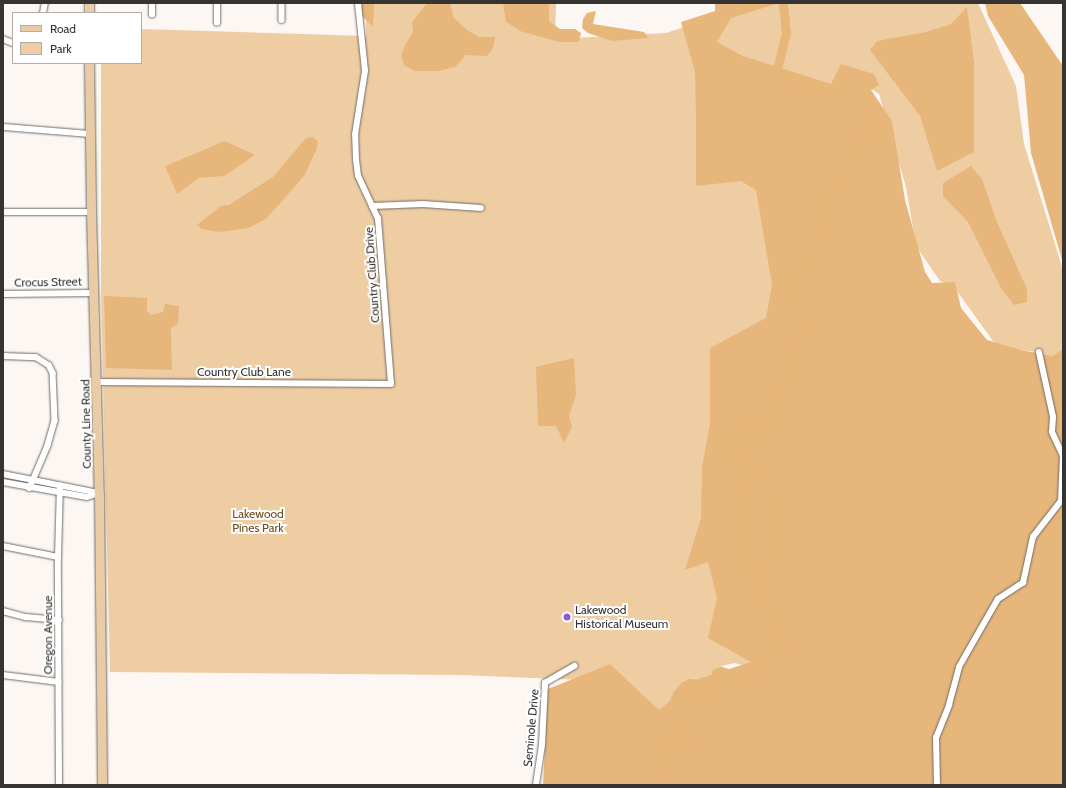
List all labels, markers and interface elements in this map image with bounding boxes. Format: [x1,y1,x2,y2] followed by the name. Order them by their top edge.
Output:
[12,12,142,64] legend
[50,21,76,36] text: Road
[50,41,72,56] text: Park
[361,227,383,323] street label: Country Club Drive
[14,274,82,290] street label: Crocus Street
[197,365,291,379] street label: Country Club Lane
[78,379,94,469] street label: County Line Road
[232,507,284,535] park label: Lakewood Pines Park
[41,596,55,674] street label: Oregon Avenue
[575,603,668,631] place label: Lakewood Historical Museum
[562,612,572,622] marker: Lakewood Historical Museum
[520,688,542,768] street label: Seminole Drive

